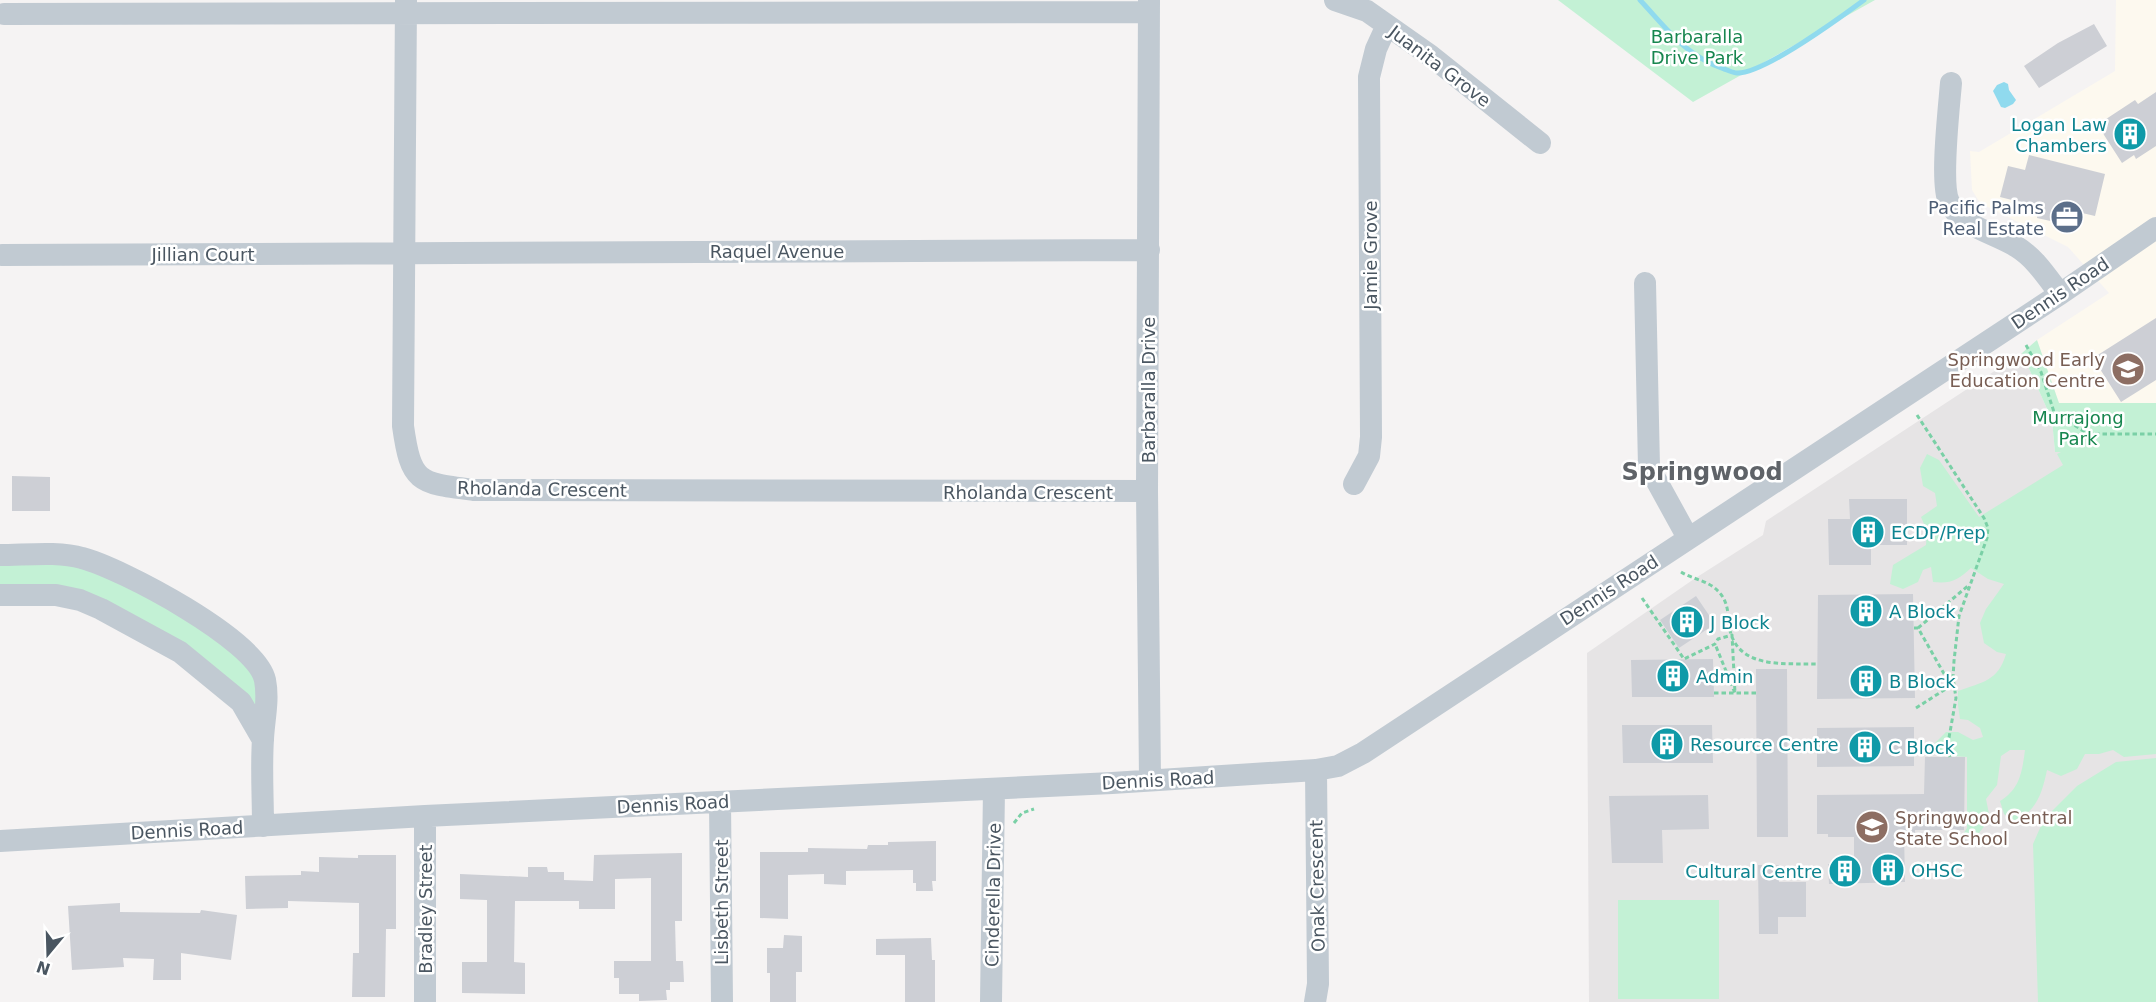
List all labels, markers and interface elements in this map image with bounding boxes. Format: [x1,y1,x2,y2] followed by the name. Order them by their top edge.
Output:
[1384,20,1495,111] street label: Juanita Grove
[1651,26,1744,68] park label: Barbaralla Drive Park
[2011,114,2107,156] place label: Logan Law Chambers
[2112,116,2148,152] building icon: Logan Law Chambers
[1928,197,2044,239] place label: Pacific Palms Real Estate
[2049,199,2085,235] office icon: Pacific Palms Real Estate
[1360,200,1381,311] street label: Jamie Grove
[710,241,844,262] street label: Raquel Avenue
[151,244,254,265] street label: Jillian Court
[2007,253,2113,333] street label: Dennis Road
[1138,317,1159,463] street label: Barbaralla Drive
[1948,349,2105,391] place label: Springwood Early Education Centre
[2110,351,2146,387] school or university icon: Springwood Early Education Centre
[2032,407,2124,449] park label: Murrajong Park
[1621,458,1783,486] district label: Springwood
[457,477,627,501] street label: Rholanda Crescent
[943,482,1113,503] street label: Rholanda Crescent
[1850,514,1886,550] building icon: ECDP/Prep
[1891,522,1986,543] place label: ECDP/Prep
[1556,550,1662,630] street label: Dennis Road
[1848,593,1884,629] building icon: A Block
[1889,601,1956,622] place label: A Block
[1669,604,1705,640] building icon: J Block
[1709,612,1770,633] place label: J Block
[1655,658,1691,694] building icon: Admin
[1848,663,1884,699] building icon: B Block
[1696,666,1753,687] place label: Admin
[1889,671,1956,692] place label: B Block
[1649,726,1685,762] building icon: Resource Centre
[1847,729,1883,765] building icon: C Block
[1690,734,1838,755] place label: Resource Centre
[1888,737,1956,758] place label: C Block
[1101,767,1215,793] street label: Dennis Road
[616,791,730,817] street label: Dennis Road
[1895,807,2073,849] place label: Springwood Central State School
[1854,809,1890,845] school or university icon: Springwood Central State School
[130,817,244,843] street label: Dennis Road
[1305,820,1329,952] street label: Onak Crescent
[981,823,1005,967] street label: Cinderella Drive
[711,839,732,965] street label: Lisbeth Street
[415,844,436,974] street label: Bradley Street
[1870,852,1906,888] building icon: OHSC
[1827,853,1863,889] building icon: Cultural Centre
[1911,860,1963,881] place label: OHSC
[1685,861,1822,882] place label: Cultural Centre
[18,924,78,984] north arrow
[34,957,53,979] text: N

